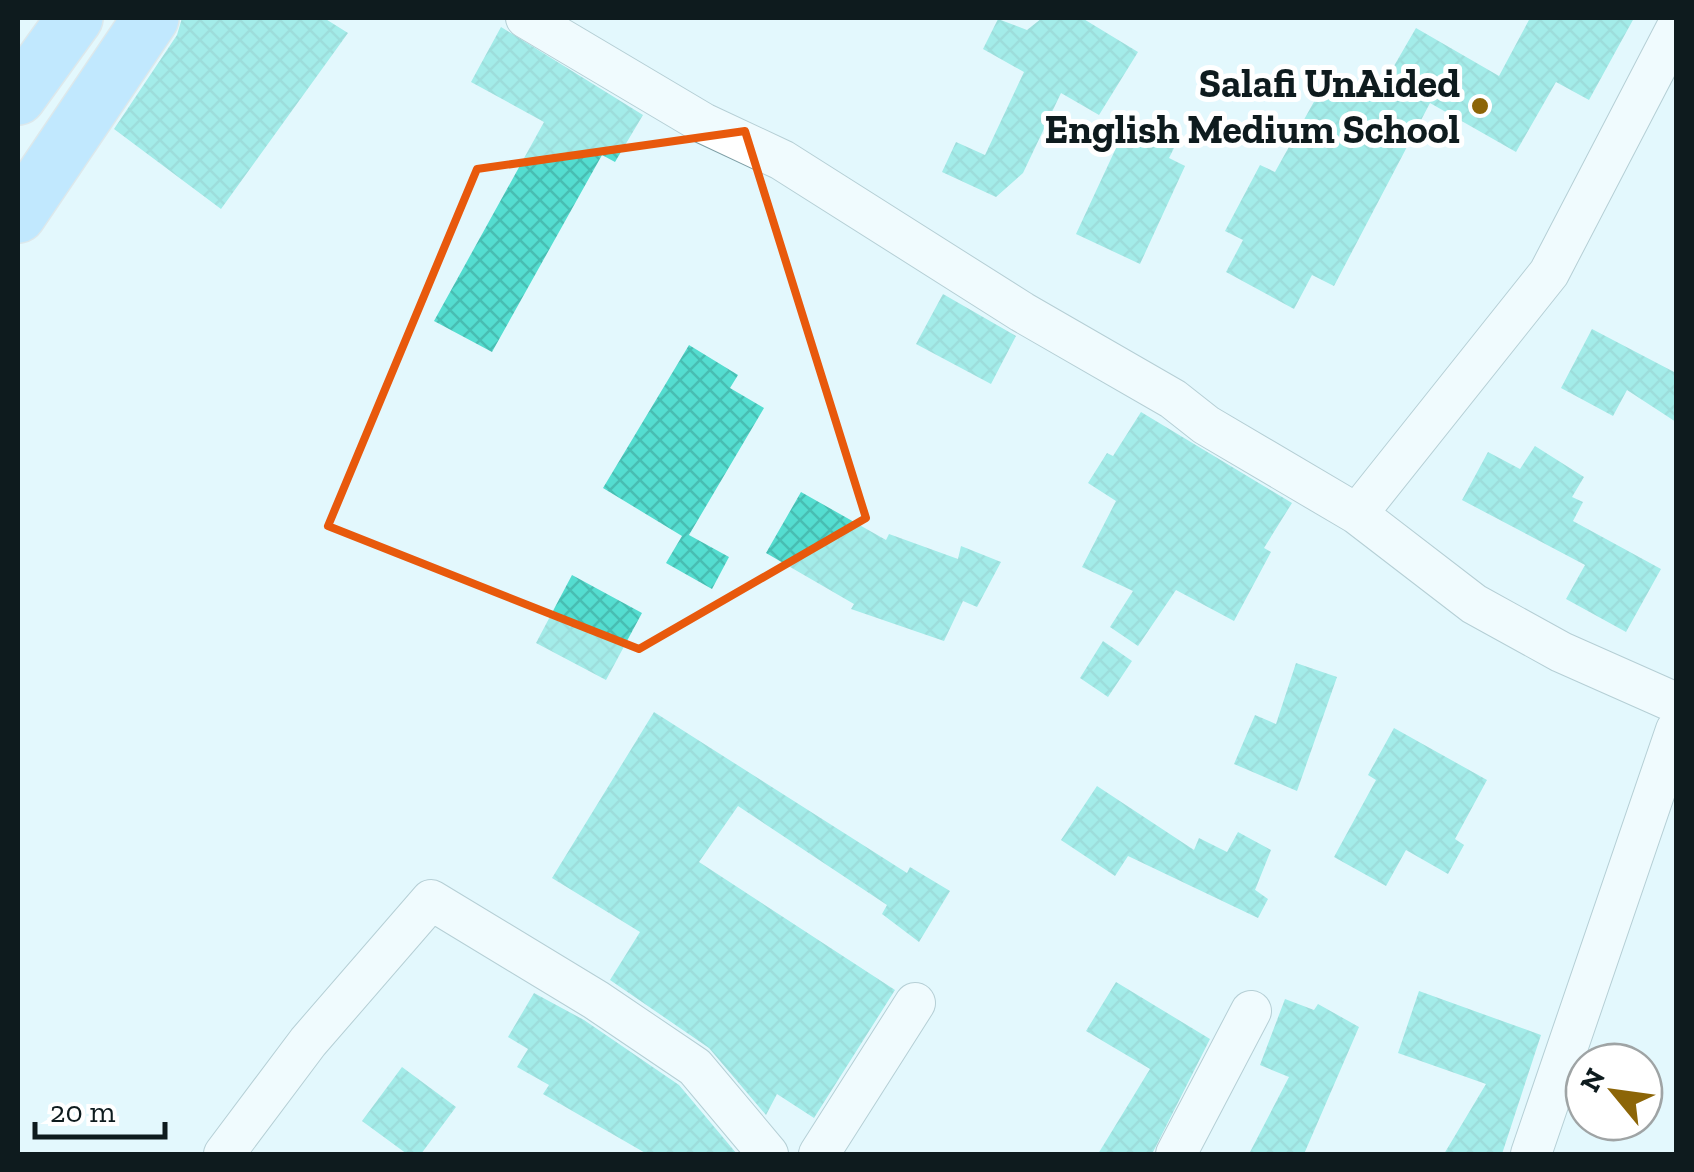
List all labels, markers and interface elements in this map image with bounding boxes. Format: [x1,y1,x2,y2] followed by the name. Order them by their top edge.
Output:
[1045,59,1460,153] place label: Salafi UnAided English Medium School
[1469,95,1491,117] marker: Salafi UnAided English Medium School
[1564,1042,1664,1142] north arrow
[1573,1063,1612,1097] text: N
[35,1077,165,1139] scale bar
[50,1094,116,1130] text: 20 m

